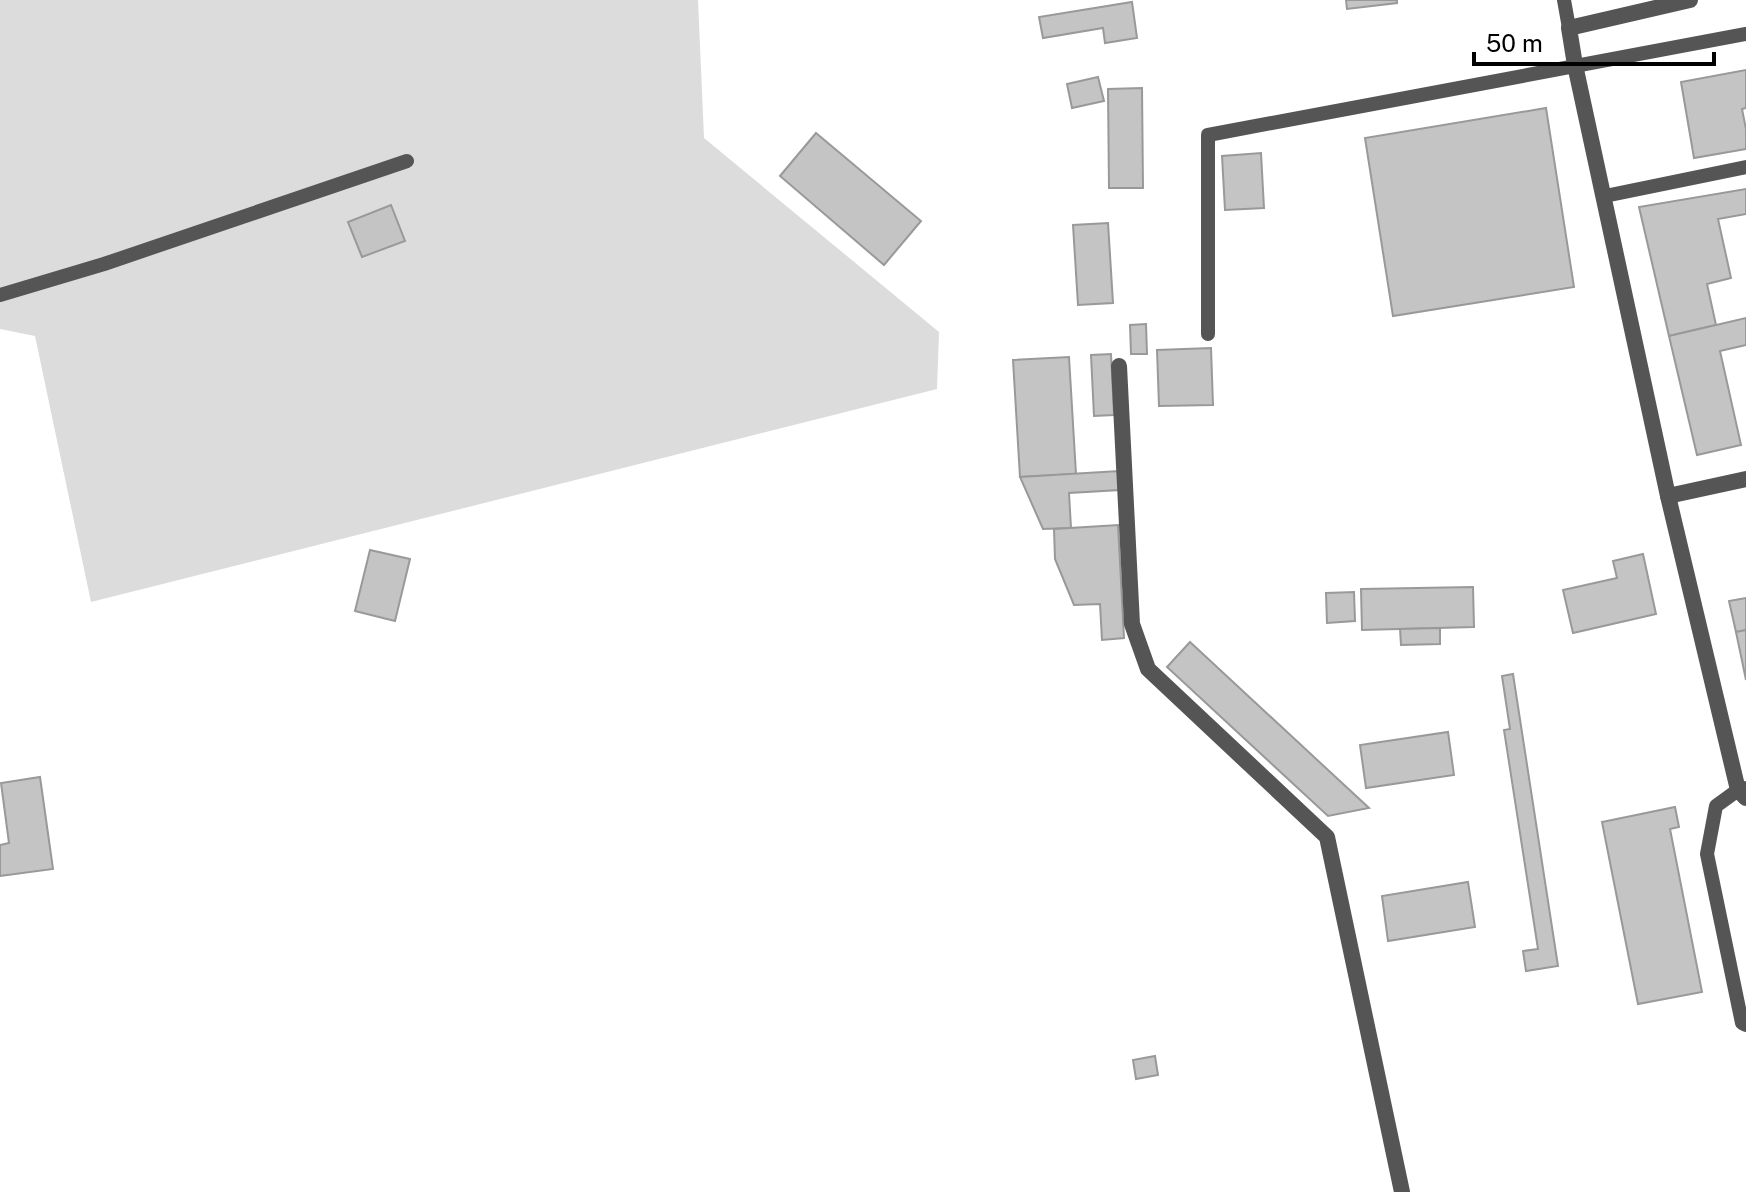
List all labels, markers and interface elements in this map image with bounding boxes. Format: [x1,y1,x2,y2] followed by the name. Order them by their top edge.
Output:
[1474,16,1714,66] scale bar
[1486,29,1543,57] text: 50 m

